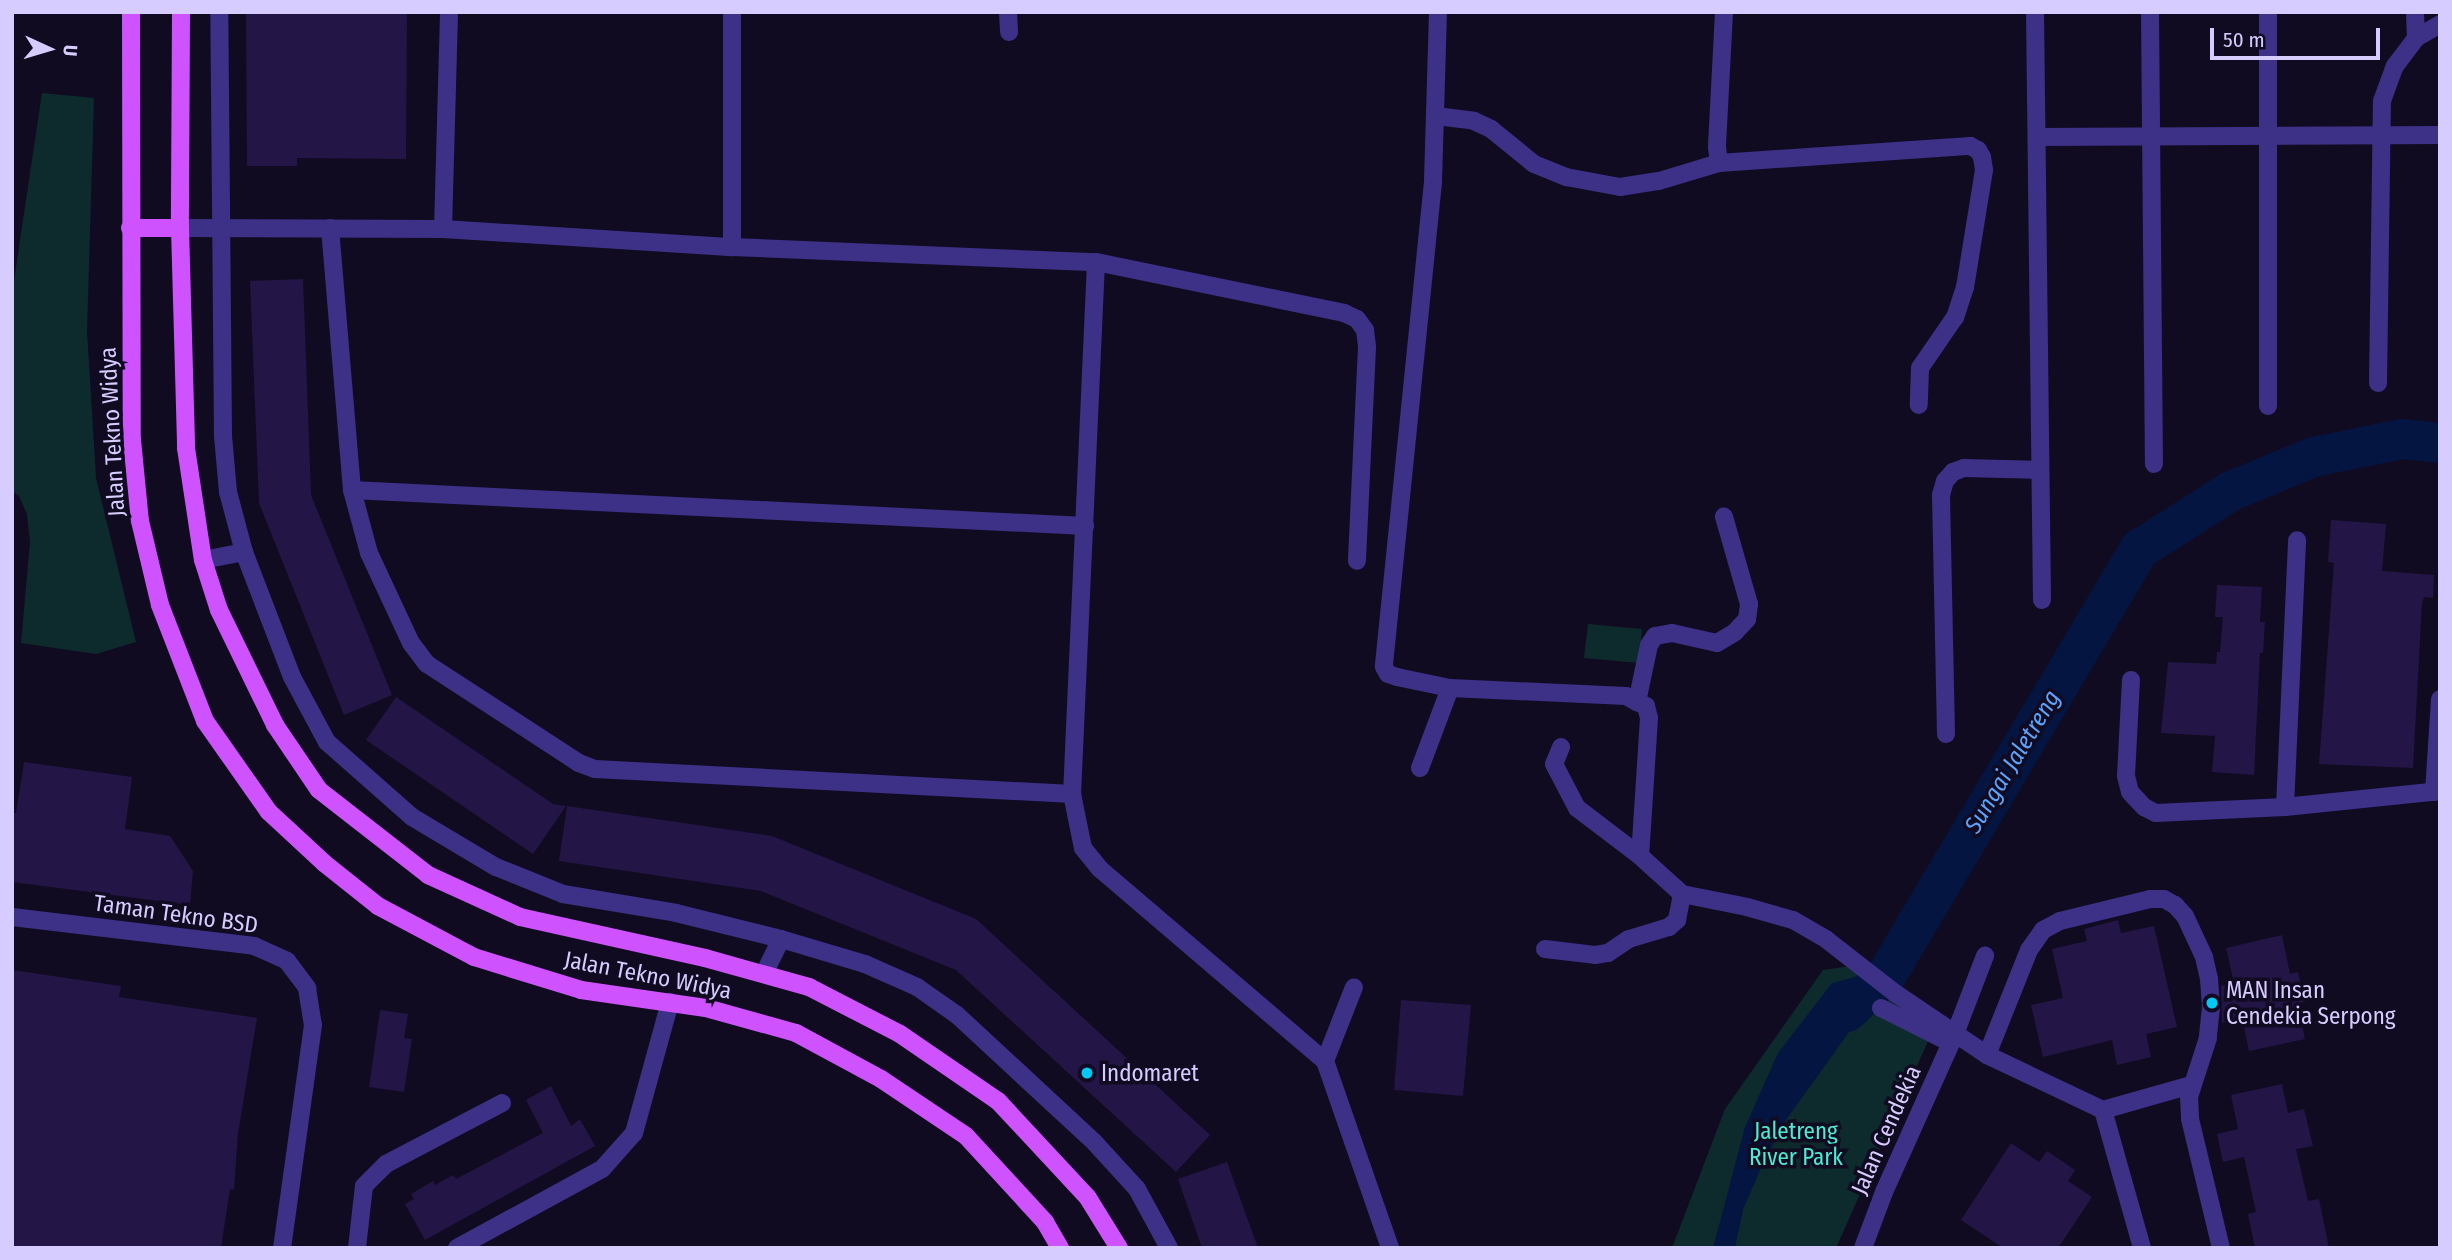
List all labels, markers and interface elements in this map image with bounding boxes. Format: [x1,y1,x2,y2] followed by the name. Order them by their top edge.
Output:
[14,14,84,84] north arrow
[2214,14,2384,58] scale bar
[2223,27,2265,53] text: 50 m
[59,44,82,57] text: U
[94,347,130,517] street label: Jalan Tekno Widya
[1959,685,2067,839] water label: Sungai Jaletreng
[92,889,260,939] street label: Taman Tekno BSD
[562,945,734,1005] street label: Jalan Tekno Widya
[2226,976,2396,1030] place label: MAN Insan Cendekia Serpong
[2204,995,2220,1011] marker: MAN Insan Cendekia Serpong
[1101,1059,1199,1087] place label: Indomaret
[1845,1061,1927,1199] street label: Jalan Cendekia
[1079,1065,1095,1081] marker: Indomaret
[1749,1117,1843,1171] park label: Jaletreng River Park

